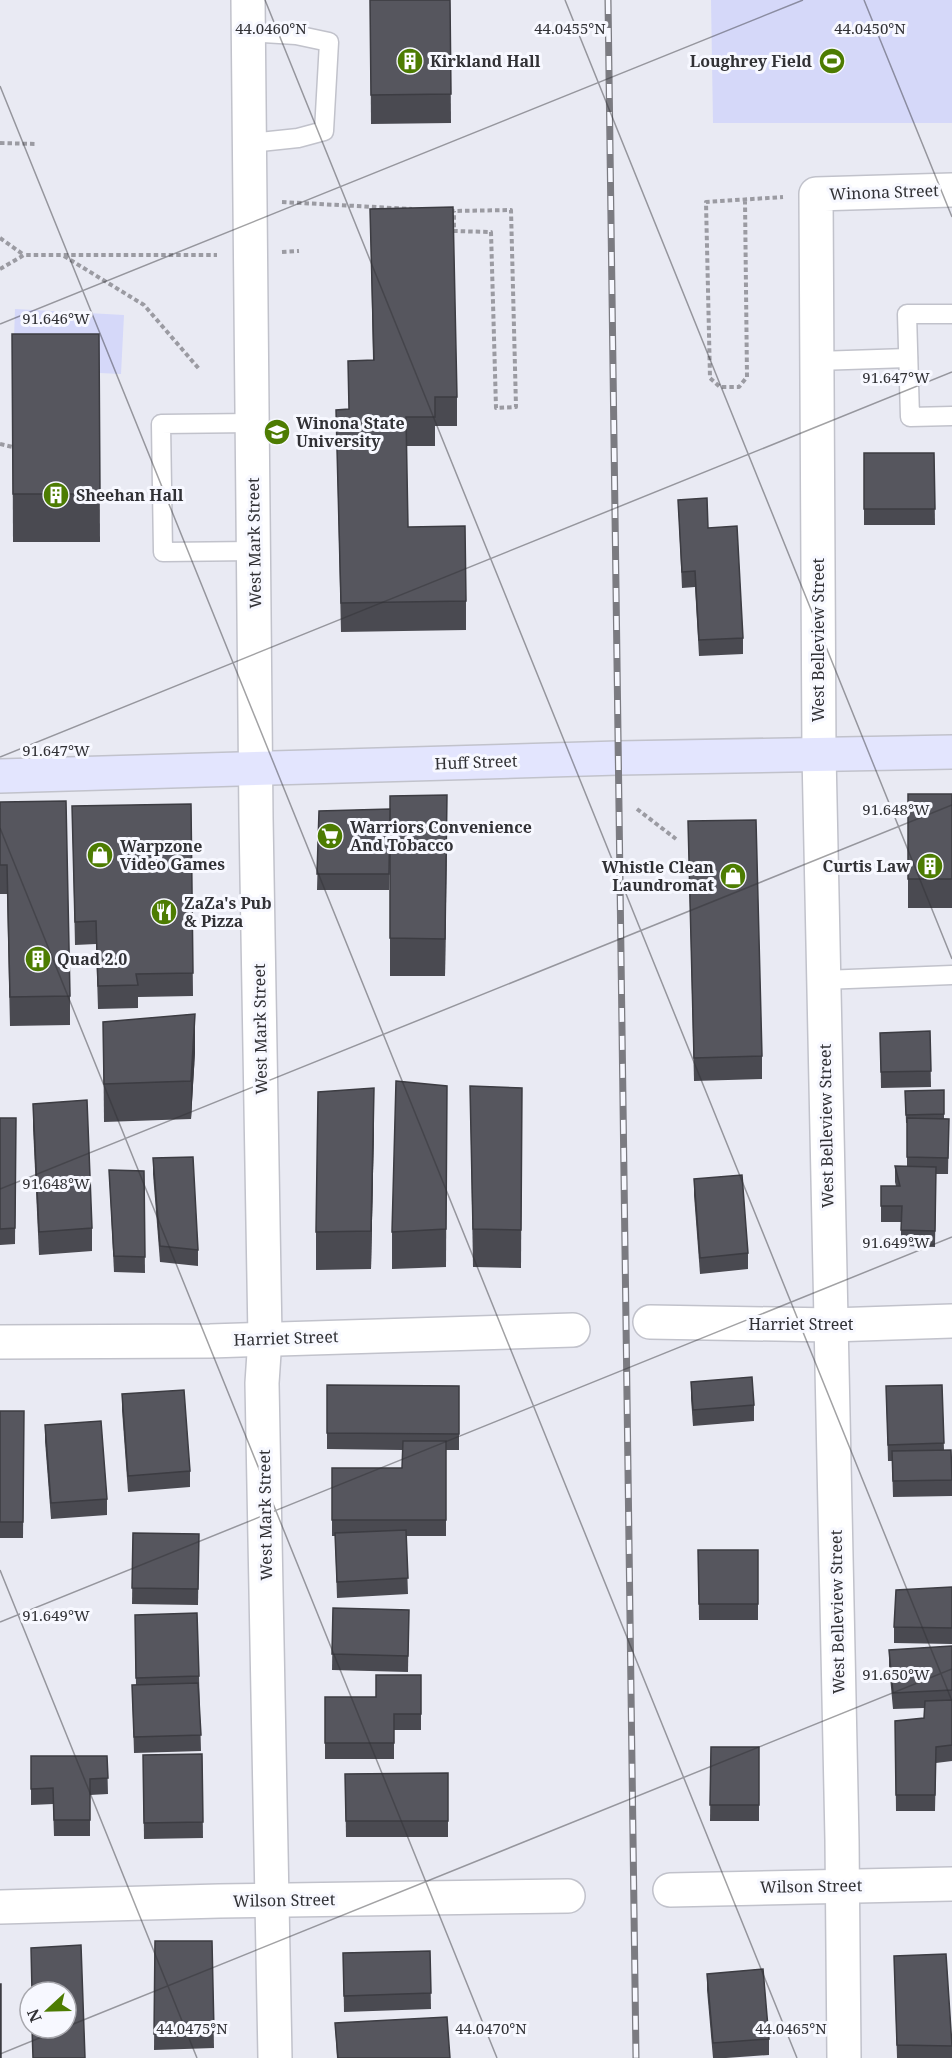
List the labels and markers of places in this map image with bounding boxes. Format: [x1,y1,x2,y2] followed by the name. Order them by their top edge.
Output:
[395,46,425,76] building icon: Kirkland Hall
[817,46,847,76] sports icon: Loughrey Field
[430,50,541,72] place label: Kirkland Hall
[690,50,813,72] place label: Loughrey Field
[296,412,405,452] place label: Winona State University
[262,417,292,447] school or university icon: Winona State University
[41,480,71,510] building icon: Sheehan Hall
[76,484,184,506] place label: Sheehan Hall
[350,816,532,856] place label: Warriors Convenience And Tobacco
[315,821,345,851] supermarket icon: Warriors Convenience And Tobacco
[120,835,225,875] place label: Warpzone Video Games
[85,840,115,870] shop icon: Warpzone Video Games
[915,851,945,881] building icon: Curtis Law
[823,855,910,877] place label: Curtis Law
[602,856,715,896] place label: Whistle Clean Laundromat
[718,861,748,891] shop icon: Whistle Clean Laundromat
[184,892,272,932] place label: ZaZa's Pub & Pizza
[149,897,179,927] restaurant icon: ZaZa's Pub & Pizza
[23,944,53,974] building icon: Quad 2.0
[57,948,127,970] place label: Quad 2.0

